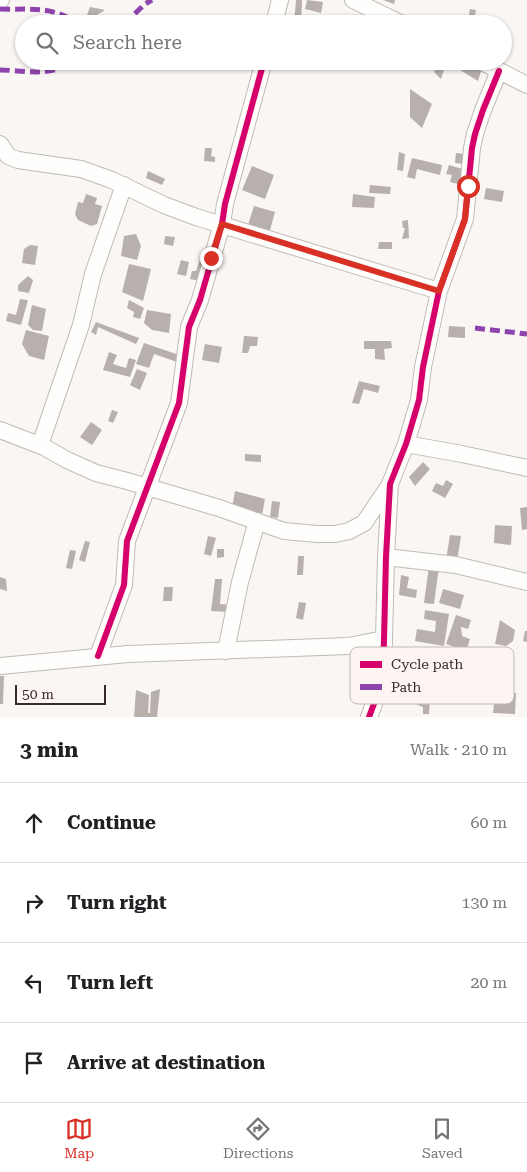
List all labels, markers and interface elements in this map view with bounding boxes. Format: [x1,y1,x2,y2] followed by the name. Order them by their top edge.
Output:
[15,15,512,70] search box
[33,29,61,57] icon: search
[73,31,182,54] text: Search here
[457,175,480,198] route start
[200,247,223,270] route end
[350,647,514,704] legend
[391,656,463,672] text: Cycle path
[391,679,421,695] text: Path
[15,682,106,705] scale bar
[22,686,54,702] text: 50 m
[20,738,78,762] text: 3 min
[410,740,507,759] text: Walk · 210 m
[20,809,48,837] icon: ahead
[67,811,156,834] text: Continue
[470,813,507,832] text: 60 m
[20,889,48,917] icon: right
[67,891,167,914] text: Turn right
[461,893,507,912] text: 130 m
[20,969,48,997] icon: left
[67,971,153,994] text: Turn left
[470,973,507,992] text: 20 m
[20,1049,48,1077] icon: arrive
[67,1051,265,1074] text: Arrive at destination
[64,1115,94,1161] tab: Map
[223,1115,293,1161] tab: Directions
[422,1115,463,1161] tab: Saved

